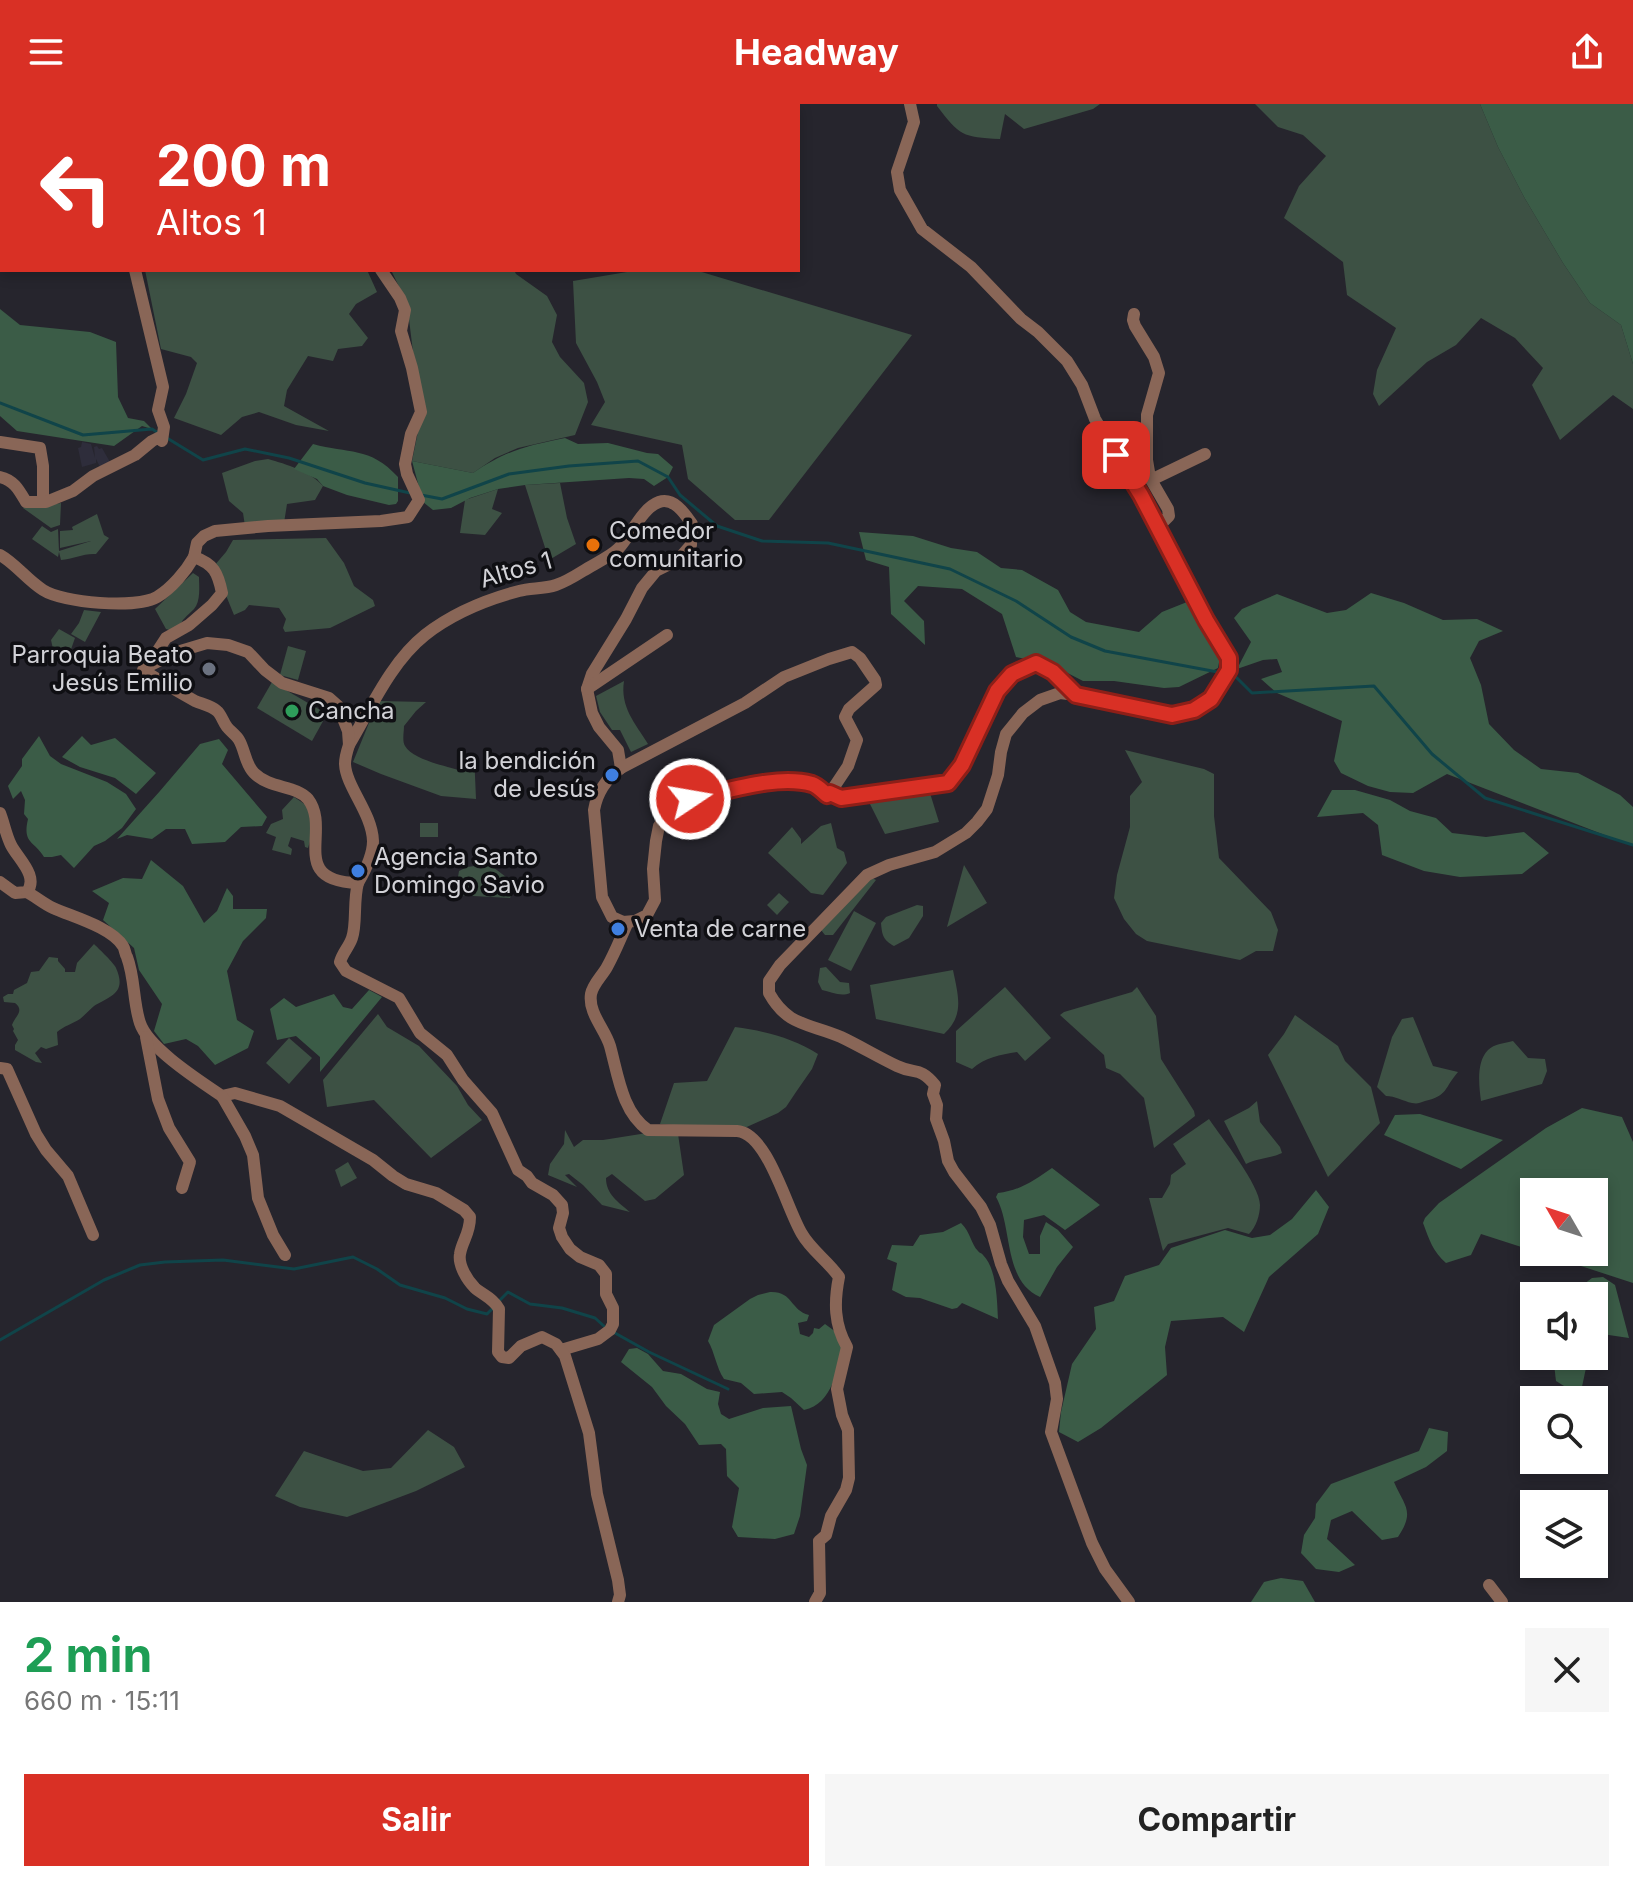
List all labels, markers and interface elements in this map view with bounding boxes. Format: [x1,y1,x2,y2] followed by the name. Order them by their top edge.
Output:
[24,30,68,74] icon: menu
[734,30,899,74] text: Headway
[1565,30,1609,74] icon: share
[156,132,331,200] text: 200 m
[24,136,128,240] icon: left
[156,200,267,244] text: Altos 1
[1082,421,1150,489] pin
[1094,433,1138,477] icon: arrive
[609,516,743,573] place label: Comedor comunitario
[584,536,602,554] marker: Comedor comunitario
[476,545,555,594] street label: Altos 1
[11,640,193,697] place label: Parroquia Beato Jesús Emilio
[200,660,218,678] marker: Parroquia Beato Jesús Emilio
[308,696,395,725] place label: Cancha
[283,702,301,720] marker: Cancha
[458,746,596,803] place label: la bendición de Jesús
[648,757,732,841] position arrow
[603,766,621,784] marker: la bendición de Jesús
[374,842,545,899] place label: Agencia Santo Domingo Savio
[349,862,367,880] marker: Agencia Santo Domingo Savio
[634,914,806,943] place label: Venta de carne
[609,920,627,938] marker: Venta de carne
[1520,1178,1608,1266] north arrow
[1520,1178,1608,1578] map controls
[1520,1282,1608,1370] button: sound
[1520,1386,1608,1474] button: search
[1520,1490,1608,1578] button: layers
[24,1625,152,1684] text: 2 min
[1525,1628,1609,1712] button: close
[24,1685,180,1716] text: 660 m · 15:11
[24,1774,809,1866] button: Salir
[825,1774,1609,1866] button: Compartir

